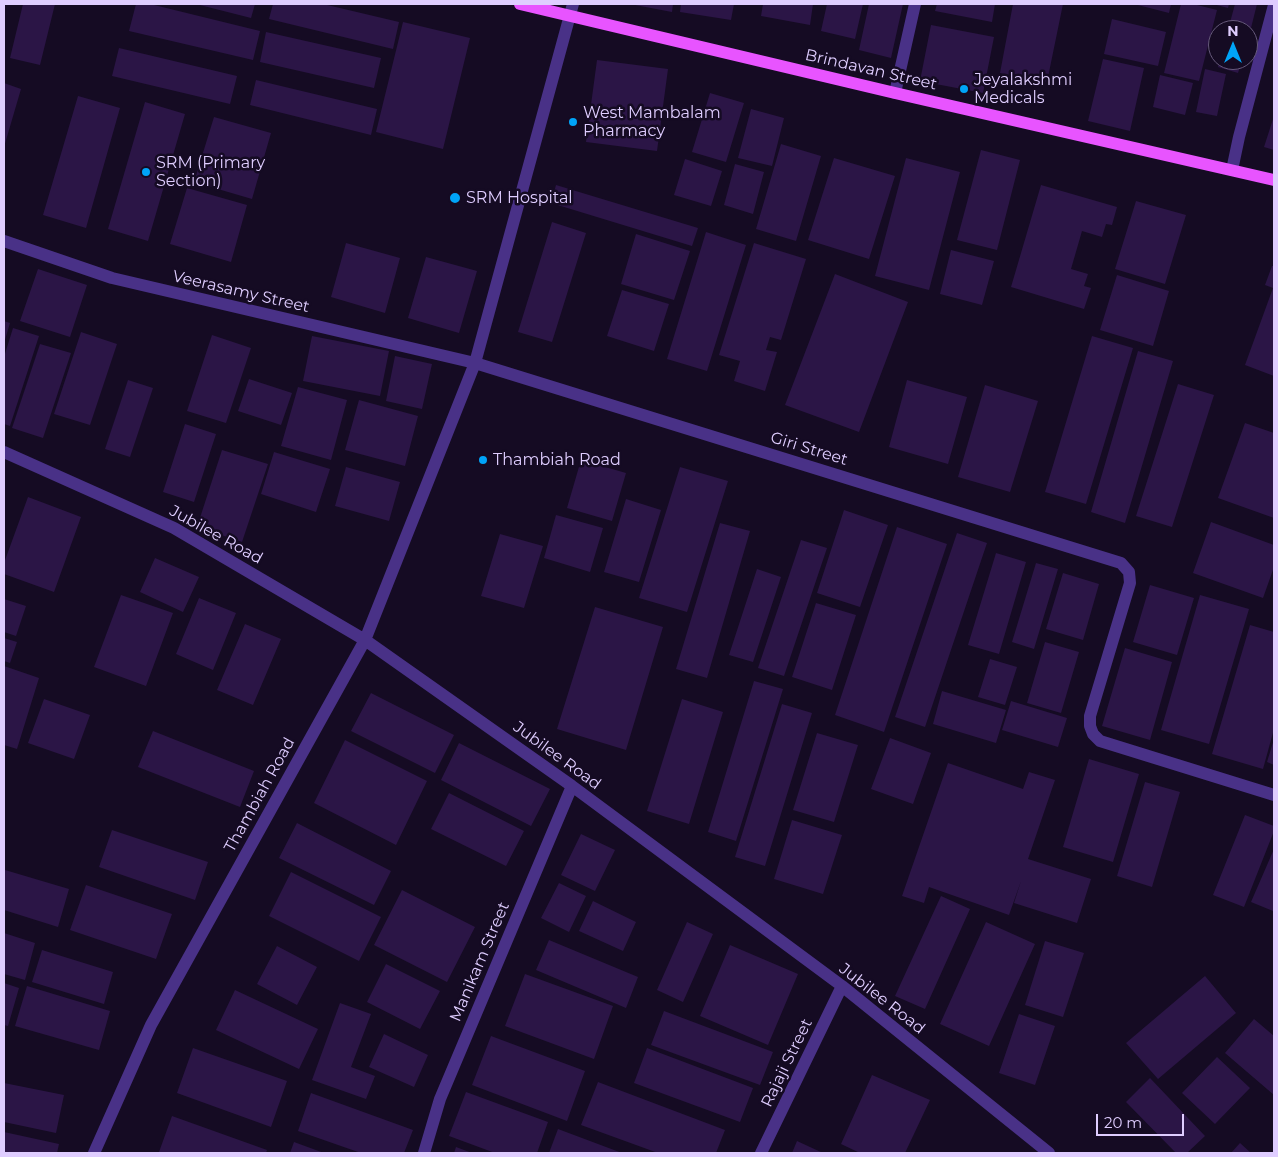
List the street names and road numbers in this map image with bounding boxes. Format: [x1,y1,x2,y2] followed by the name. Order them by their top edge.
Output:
[803,45,939,95] street label: Brindavan Street
[171,267,311,317] street label: Veerasamy Street
[768,428,850,470] street label: Giri Street
[166,501,266,569] street label: Jubilee Road
[509,718,605,794] street label: Jubilee Road
[221,734,299,856] street label: Thambiah Road
[446,899,514,1025] street label: Manikam Street
[835,960,929,1038] street label: Jubilee Road
[757,1016,817,1110] street label: Rajaji Street

